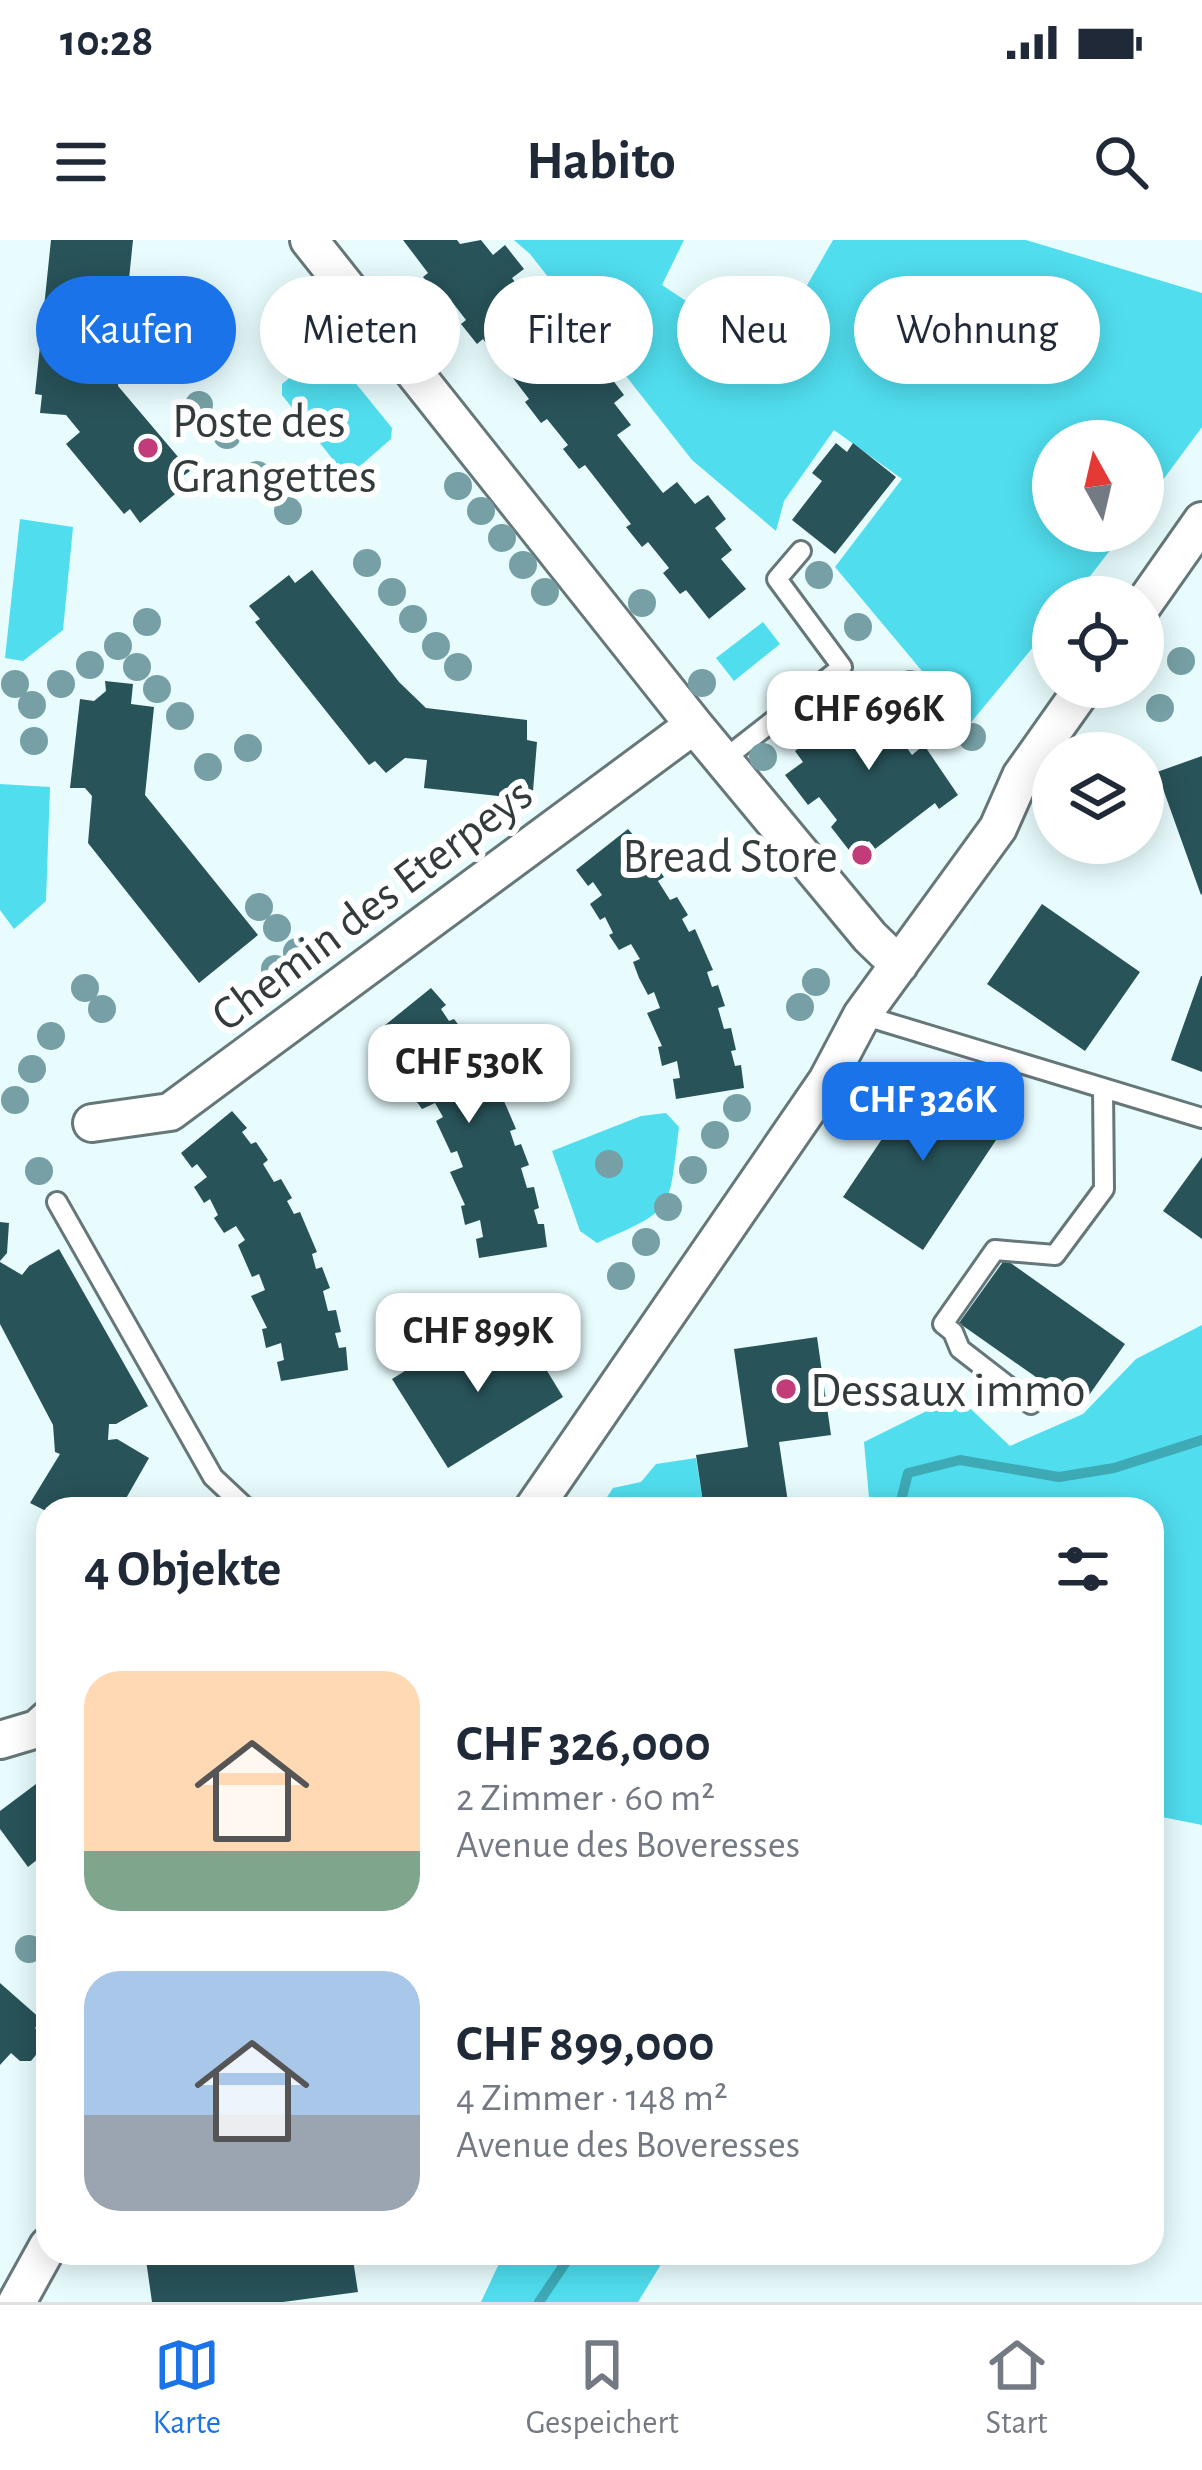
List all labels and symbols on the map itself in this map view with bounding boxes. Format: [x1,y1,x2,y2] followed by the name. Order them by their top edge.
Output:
[172,399,377,502] place label: Poste des Grangettes
[1032,420,1164,552] north arrow
[135,435,161,461] marker: Poste des Grangettes
[745,671,993,773] pin: CHF 696K
[204,770,542,1041] street label: Chemin des Eterpeys
[622,834,838,882] place label: Bread Store
[849,842,875,868] marker: Bread Store
[345,1024,593,1126] pin: CHF 530K
[799,1062,1047,1164] pin: CHF 326K
[354,1293,602,1395] pin: CHF 899K
[810,1368,1086,1416] place label: Dessaux immo
[773,1376,799,1402] marker: Dessaux immo

